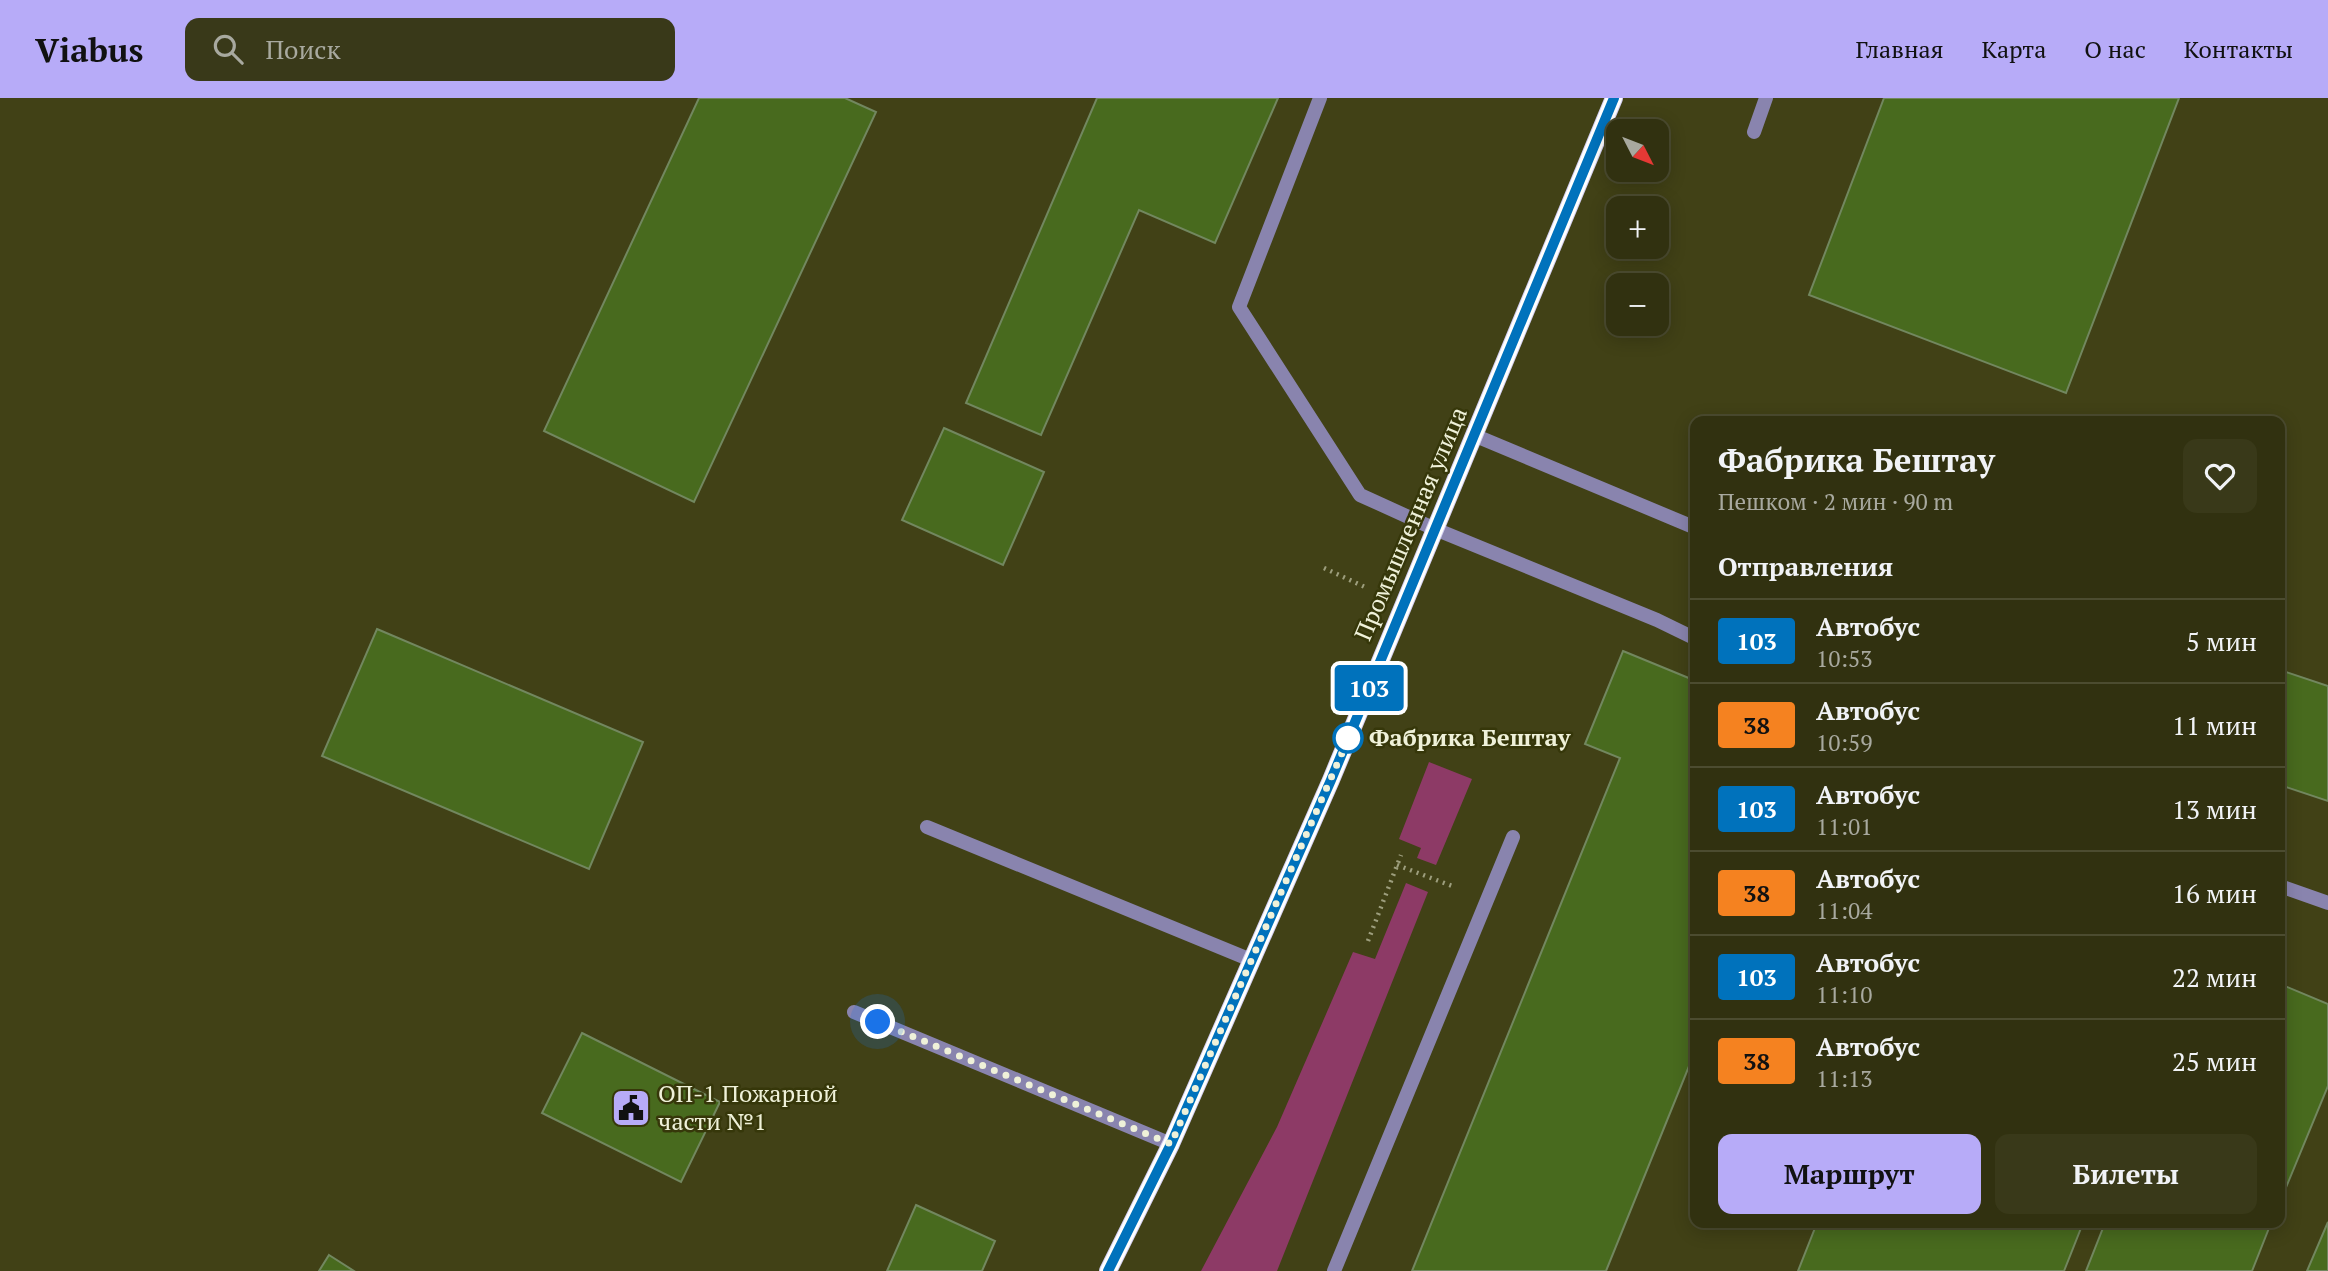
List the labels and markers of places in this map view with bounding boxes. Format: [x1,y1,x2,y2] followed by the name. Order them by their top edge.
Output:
[1369,721,1572,753] place label: Фабрика Бештау
[1333,723,1363,753] marker: Фабрика Бештау
[658,1077,838,1137] place label: ОП-1 Пожарной части №1
[610,1087,652,1129] public building icon: ОП-1 Пожарной части №1

